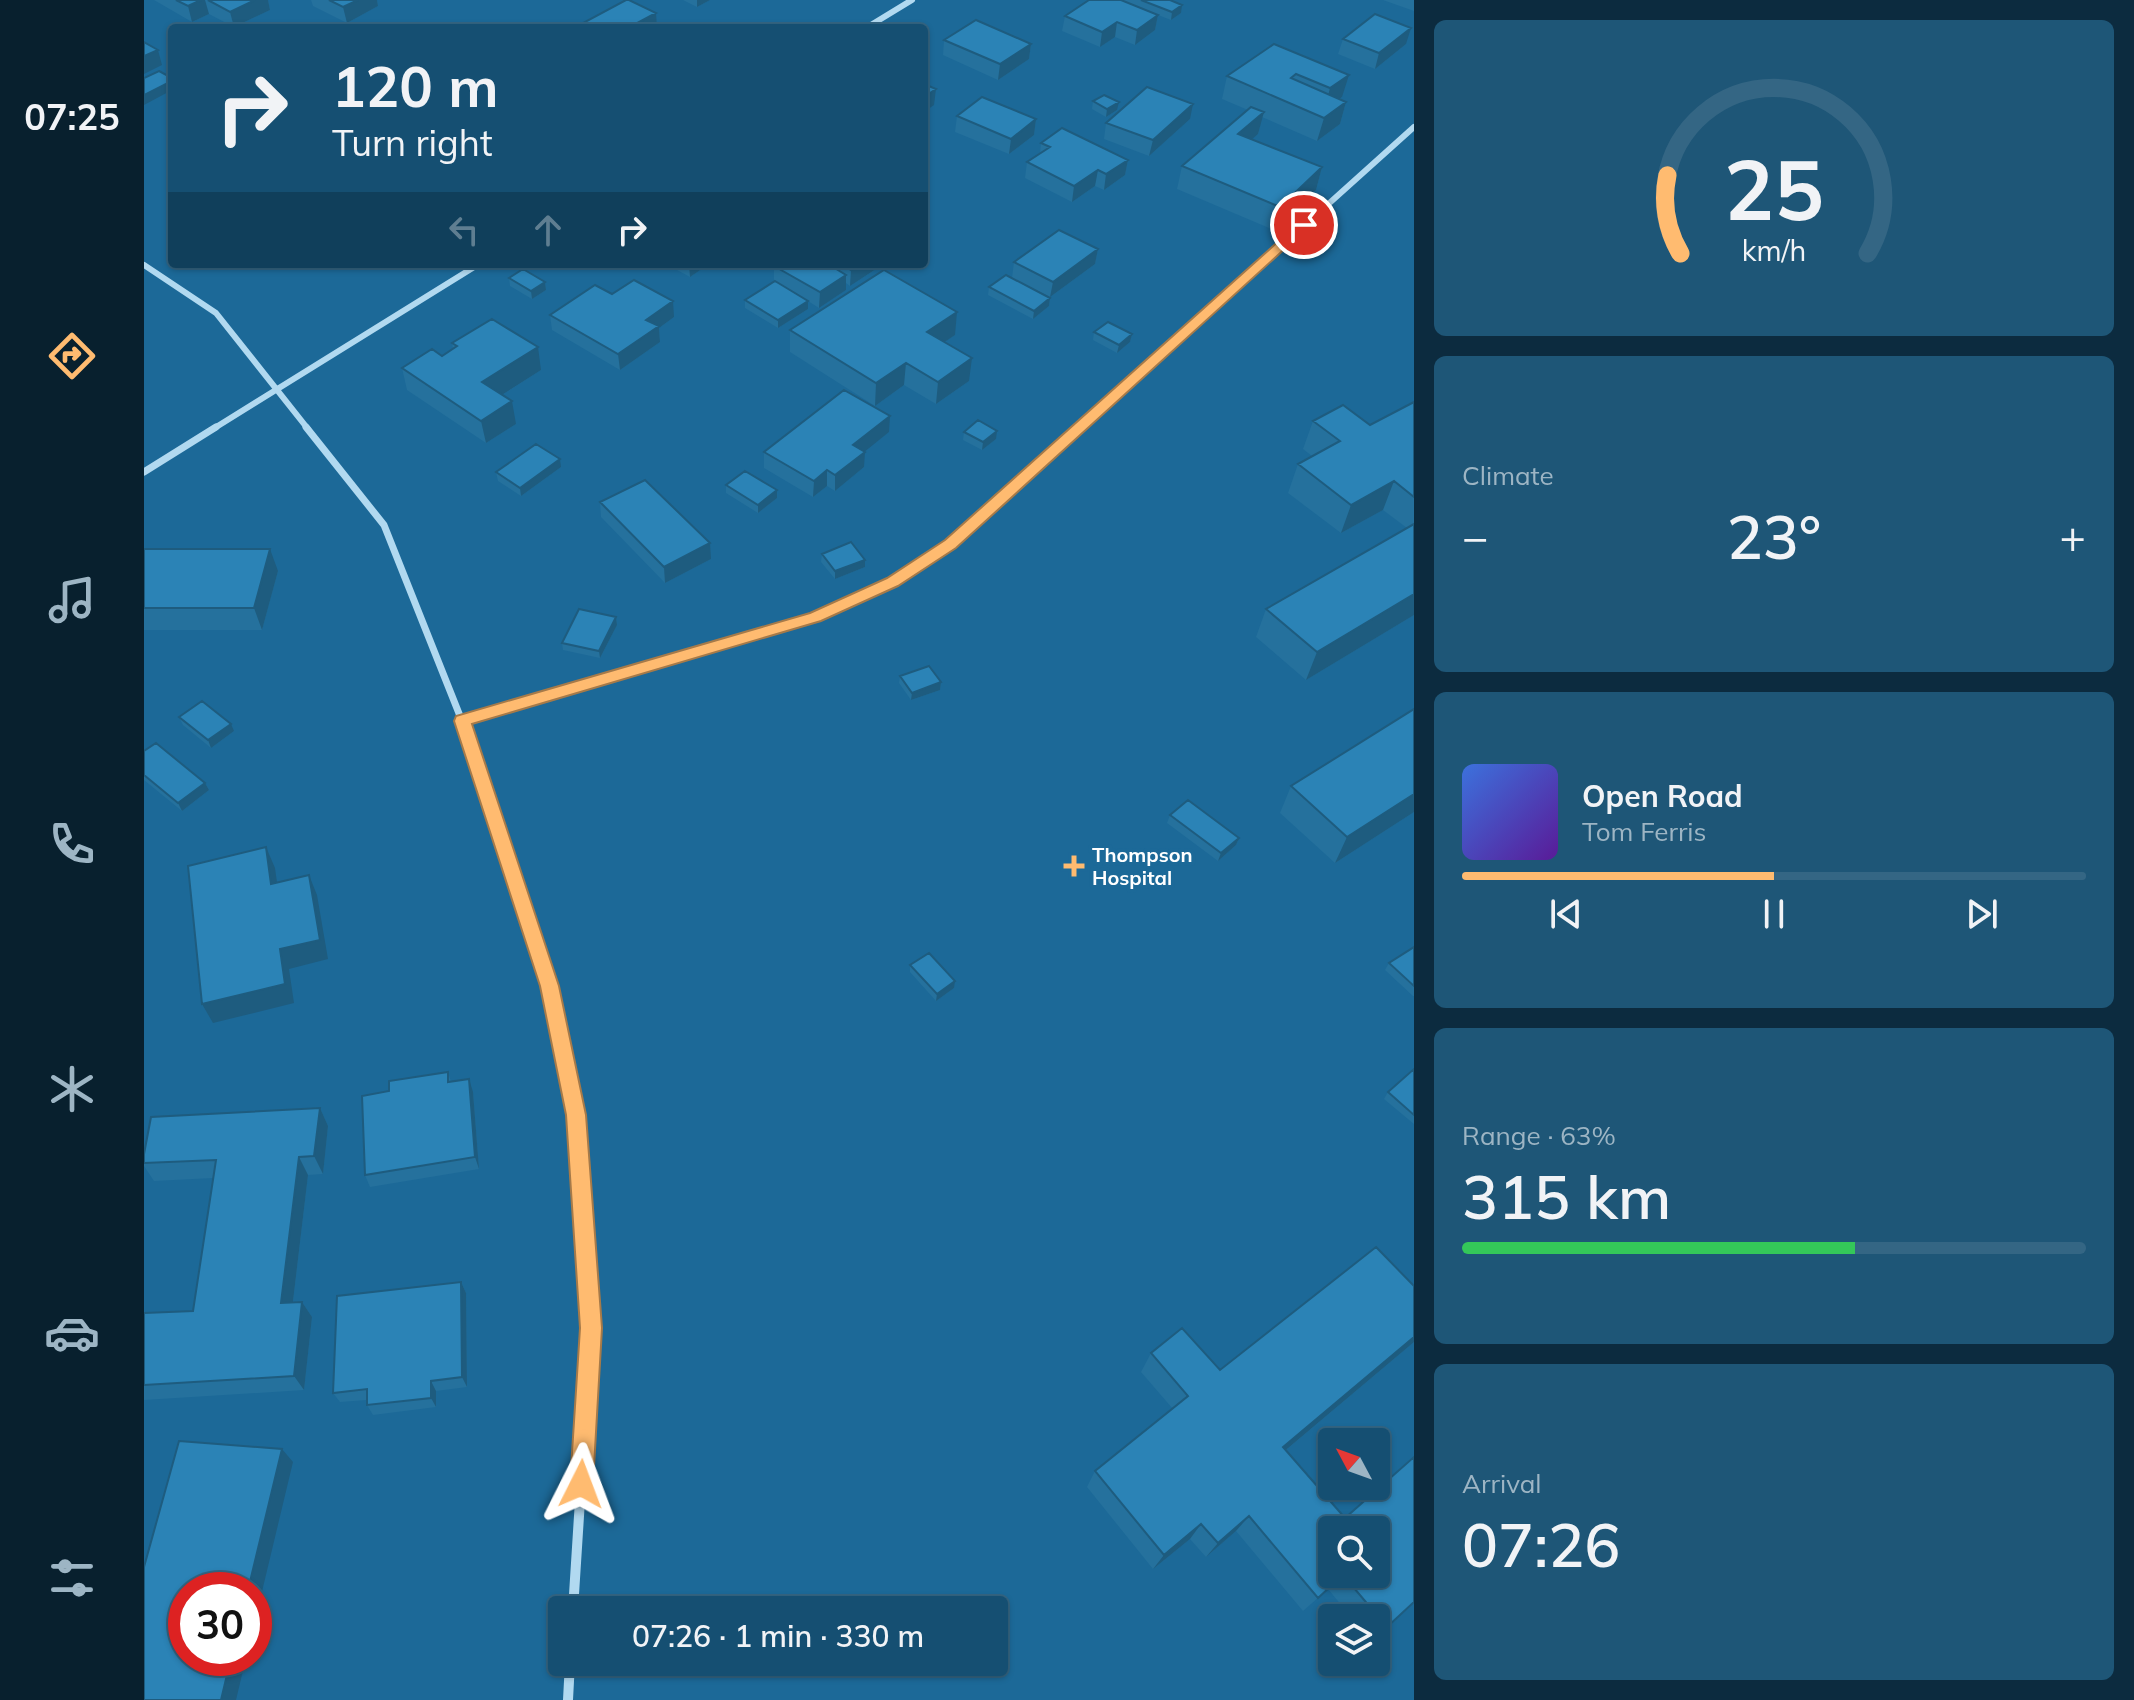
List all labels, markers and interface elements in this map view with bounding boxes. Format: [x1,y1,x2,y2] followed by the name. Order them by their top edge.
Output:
[332,51,499,121] text: 120 m
[200,56,304,160] icon: right
[24,94,120,139] text: 07:25
[332,120,493,165] text: Turn right
[1724,136,1824,241] text: 25
[1270,191,1338,259] pin
[1282,203,1326,247] icon: arrive
[442,208,486,252] icon: left
[526,208,570,252] icon: ahead
[610,208,654,252] icon: right
[1742,232,1806,268] text: km/h
[44,328,100,384] icon: directions
[1462,459,1554,492] text: Climate
[1727,499,1821,574] text: 23°
[1462,509,1488,564] text: −
[2060,509,2086,564] text: +
[44,572,100,628] icon: music
[1582,777,1743,815] text: Open Road
[1582,815,1706,848] text: Tom Ferris
[44,816,100,872] icon: phone
[1092,842,1193,890] place label: Thompson Hospital
[1063,855,1085,877] marker: Thompson Hospital
[1544,892,1588,936] icon: previous
[1752,892,1796,936] icon: pause
[1960,892,2004,936] icon: next
[44,1061,100,1117] icon: climate
[1462,1119,1616,1152] text: Range · 63%
[1462,1159,1671,1234] text: 315 km
[44,1305,100,1361] icon: car
[1318,1428,1390,1500] north arrow
[1318,1428,1390,1676] map controls
[539,1442,623,1526] position arrow
[1462,1467,1542,1500] text: Arrival
[1462,1507,1620,1582] text: 07:26
[1318,1516,1390,1588] button: search
[44,1550,100,1606] icon: filters
[168,1572,272,1676] speed limit sign: 30
[1318,1604,1390,1676] button: layers
[632,1617,924,1655] text: 07:26 · 1 min · 330 m

